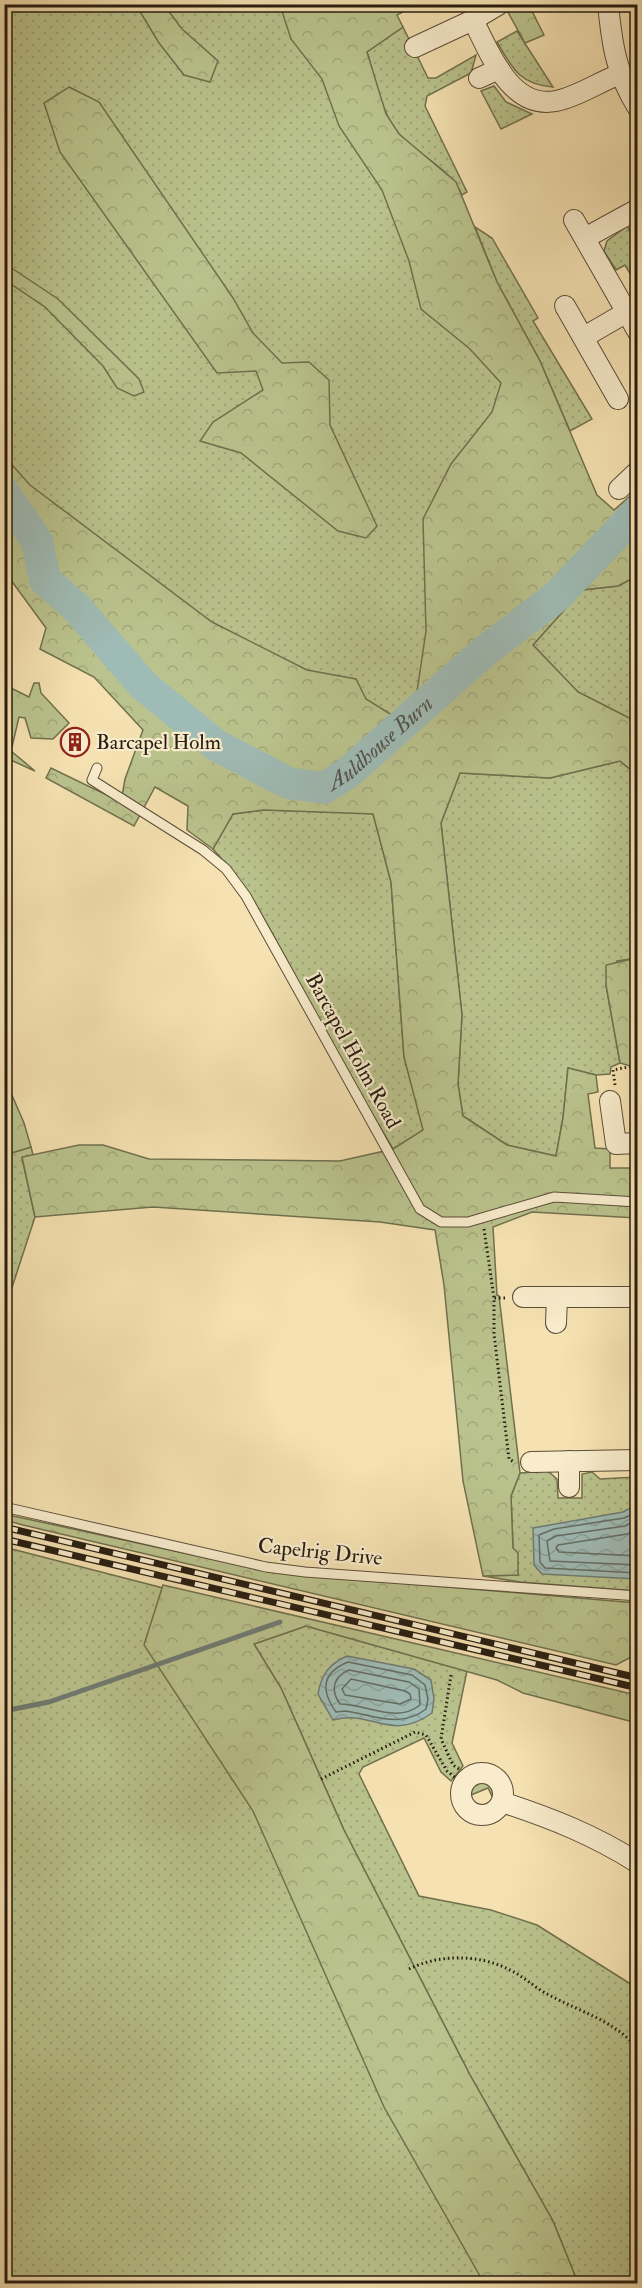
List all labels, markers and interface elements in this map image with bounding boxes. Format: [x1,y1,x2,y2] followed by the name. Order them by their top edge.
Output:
[320,690,439,798] water label: Auldhouse Burn
[59,726,91,758] building icon: Barcapel Holm
[96,729,221,756] place label: Barcapel Holm
[299,969,407,1134] street label: Barcapel Holm Road
[256,1532,384,1572] street label: Capelrig Drive

